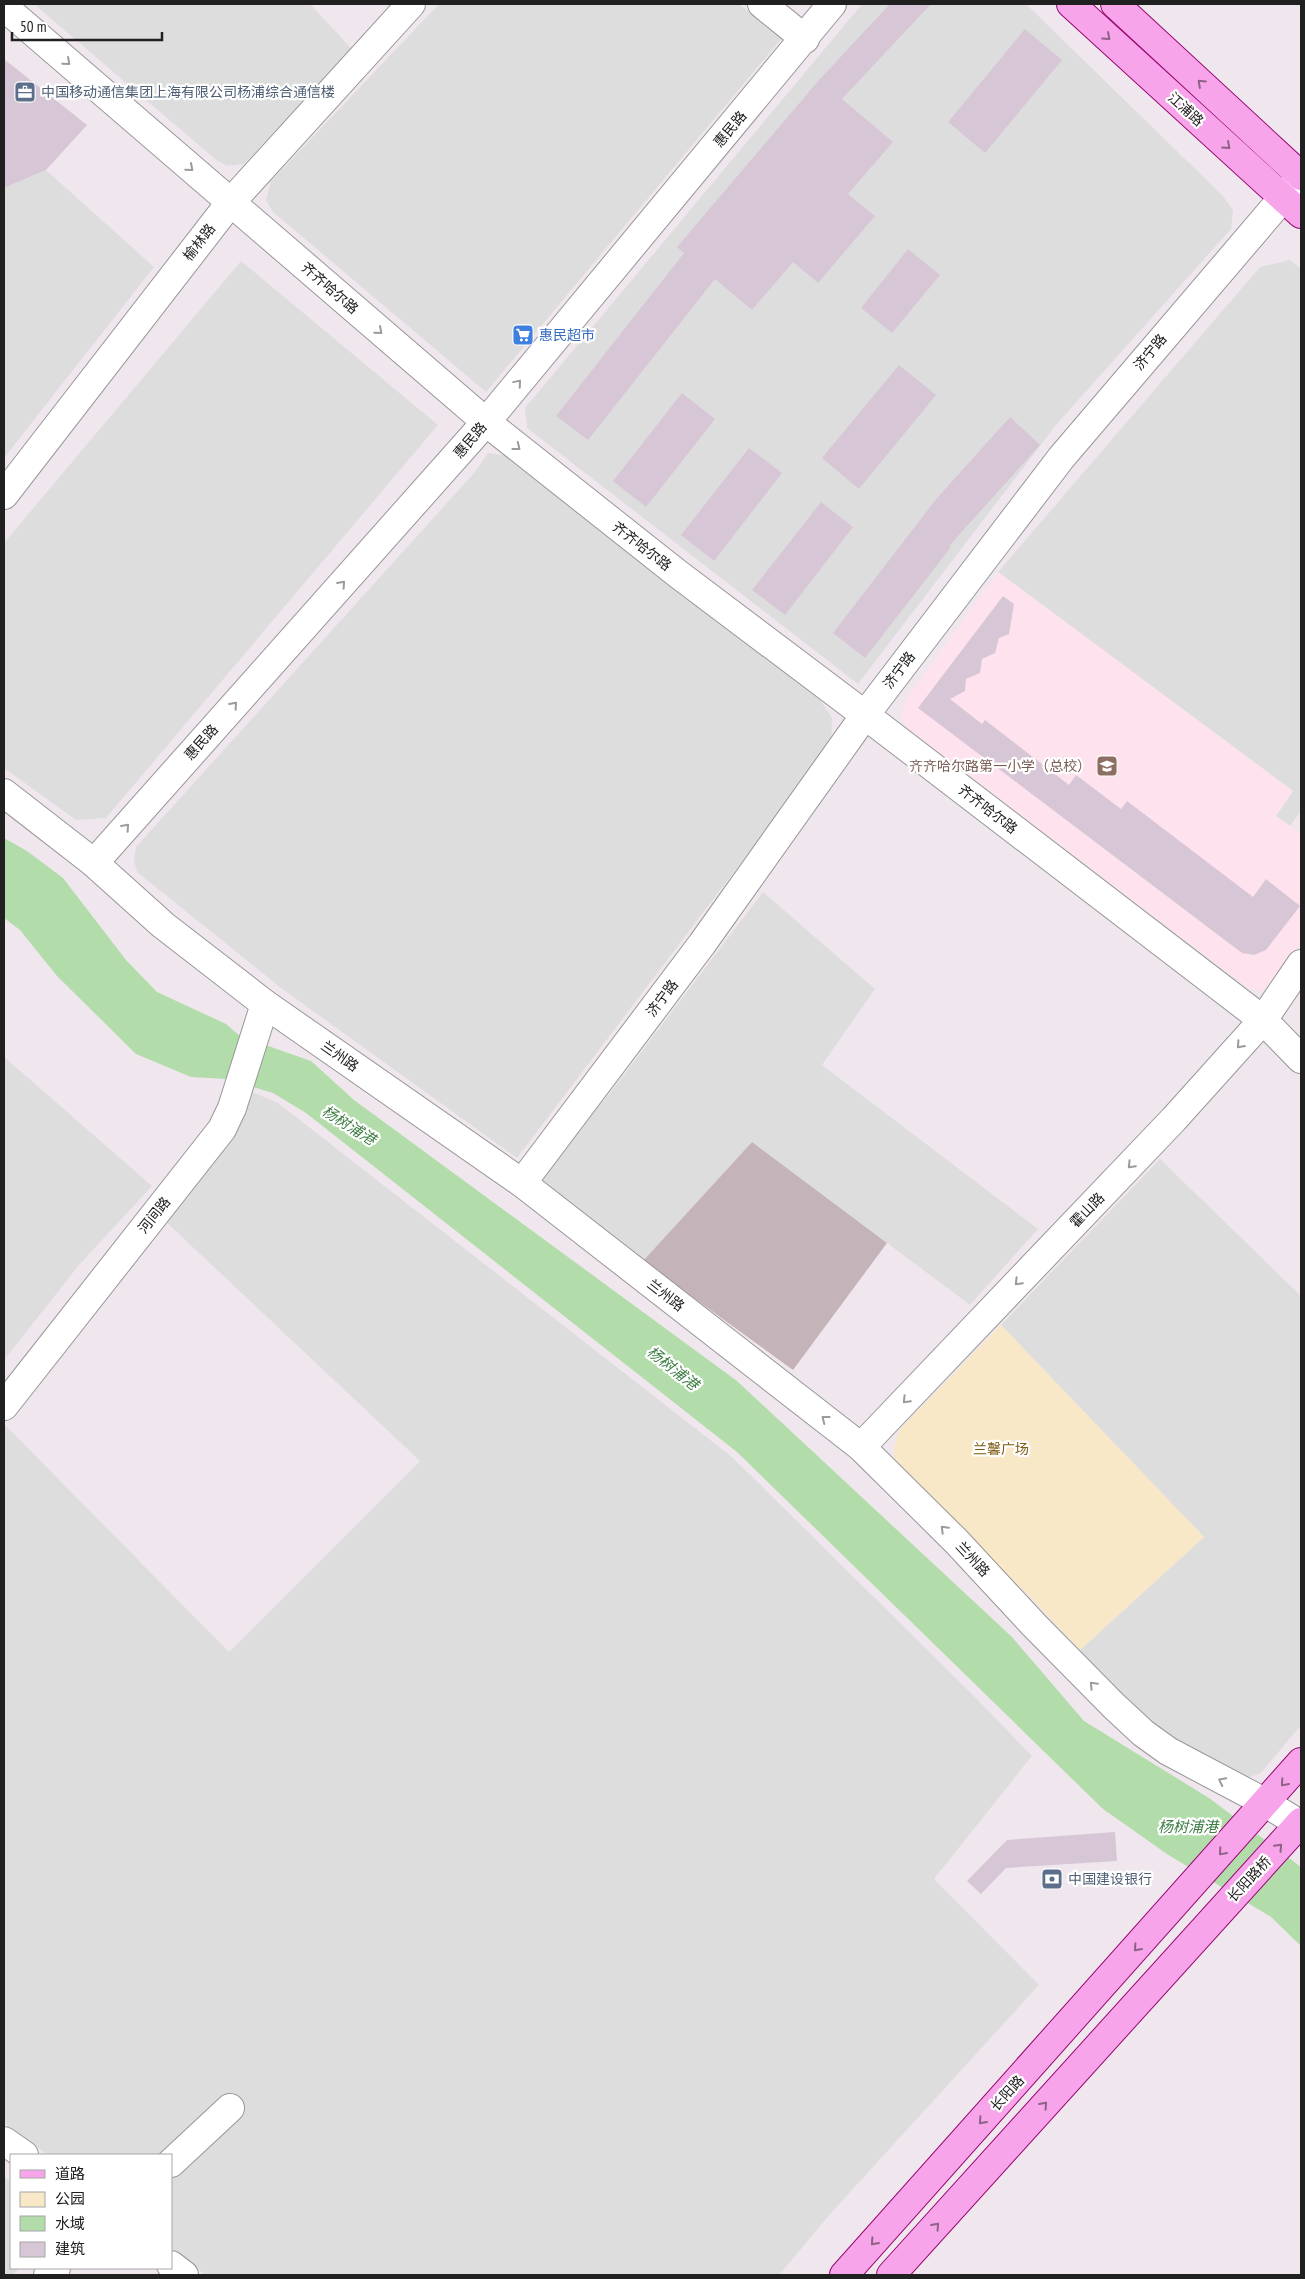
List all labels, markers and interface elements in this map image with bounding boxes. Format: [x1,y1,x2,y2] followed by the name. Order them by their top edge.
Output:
[12,10,162,42] scale bar
[20,17,46,36] text: 50 m
[1102,31,1111,40] one-way arrow
[61,56,70,64] one-way arrow
[13,80,37,104] office icon: 中国移动通信集团上海有限公司杨浦综合通信楼
[1198,80,1207,89] one-way arrow
[41,83,335,101] place label: 中国移动通信集团上海有限公司杨浦综合通信楼
[1164,88,1208,130] street label: 江浦路
[710,107,750,151] street label: 惠民路
[1222,140,1231,149] one-way arrow
[184,162,193,171] one-way arrow
[179,220,219,264] street label: 榆林路
[298,258,362,318] street label: 齐齐哈尔路
[511,323,535,347] supermarket icon: 惠民超市
[374,325,383,334] one-way arrow
[539,326,595,344] place label: 惠民超市
[1130,330,1170,374] street label: 济宁路
[513,380,521,389] one-way arrow
[449,418,491,462] street label: 惠民路
[511,441,520,449] one-way arrow
[609,517,675,575] street label: 齐齐哈尔路
[336,580,345,589] one-way arrow
[879,648,919,692] street label: 济宁路
[228,702,237,711] one-way arrow
[180,720,222,764] street label: 惠民路
[1095,754,1119,778] school or university icon: 齐齐哈尔路第一小学（总校）
[909,757,1091,775] place label: 齐齐哈尔路第一小学（总校）
[955,780,1021,838] street label: 齐齐哈尔路
[120,823,129,832] one-way arrow
[642,976,682,1020] street label: 济宁路
[318,1037,362,1075] street label: 兰州路
[1237,1039,1246,1048] one-way arrow
[319,1101,381,1150] water label: 杨树浦港
[1128,1159,1137,1168] one-way arrow
[1066,1189,1108,1231] street label: 霍山路
[134,1193,174,1237] street label: 河间路
[644,1275,688,1315] street label: 兰州路
[1015,1277,1024,1286] one-way arrow
[644,1342,704,1395] water label: 杨树浦港
[903,1394,912,1403] one-way arrow
[821,1416,831,1425] one-way arrow
[973,1440,1029,1458] park label: 兰馨广场
[941,1526,950,1535] one-way arrow
[952,1538,994,1580] street label: 兰州路
[1089,1682,1098,1691] one-way arrow
[1219,1777,1228,1787] one-way arrow
[1280,1777,1289,1786] one-way arrow
[1158,1817,1220,1836] water label: 杨树浦港
[1273,1843,1282,1852] one-way arrow
[1219,1847,1228,1856] one-way arrow
[1223,1852,1275,1906] street label: 长阳路桥
[1040,1867,1064,1891] bank icon: 中国建设银行
[1068,1870,1152,1888] place label: 中国建设银行
[1134,1942,1143,1951] one-way arrow
[986,2071,1028,2115] street label: 长阳路
[1039,2102,1048,2111] one-way arrow
[979,2115,988,2124] one-way arrow
[10,2154,172,2269] legend
[55,2164,85,2183] text: 道路
[55,2189,85,2208] text: 公园
[55,2214,85,2233] text: 水域
[930,2223,939,2232] one-way arrow
[871,2236,880,2245] one-way arrow
[55,2239,85,2258] text: 建筑

